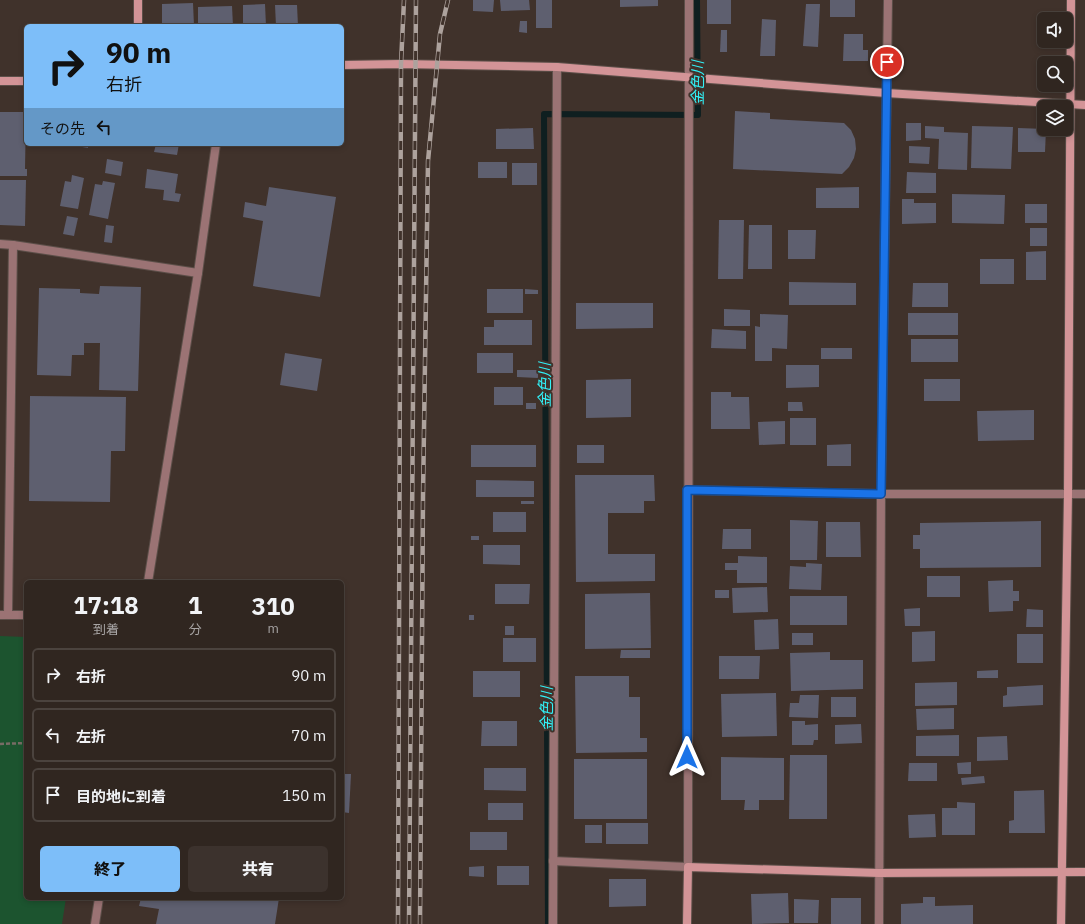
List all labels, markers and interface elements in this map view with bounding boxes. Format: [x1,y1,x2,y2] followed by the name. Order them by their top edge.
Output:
[1037,12,1073,136] map controls
[1037,12,1073,48] button: sound
[106,34,171,71] text: 90 m
[40,40,92,92] icon: right
[870,45,904,79] pin
[876,51,898,73] icon: arrive
[1037,56,1073,92] button: search
[688,59,707,106] water label: 金色川
[106,73,142,96] text: 右折
[1037,100,1073,136] button: layers
[93,116,115,138] icon: left
[40,119,85,138] text: その先
[535,361,554,408] water label: 金色川
[73,589,139,621] text: 17:18
[188,589,202,621] text: 1
[252,590,295,622] text: 310
[267,620,279,637] text: m
[93,621,119,638] text: 到着
[189,621,202,638] text: 分
[42,664,64,686] icon: right
[291,666,326,685] text: 90 m
[76,667,106,686] text: 右折
[537,685,556,732] water label: 金色川
[42,724,64,746] icon: left
[291,726,326,745] text: 70 m
[76,727,106,746] text: 左折
[666,736,708,778] position arrow
[42,784,64,806] icon: arrive
[282,786,326,805] text: 150 m
[76,787,166,806] text: 目的地に到着
[40,846,180,892] button: 終了
[188,846,328,892] button: 共有

